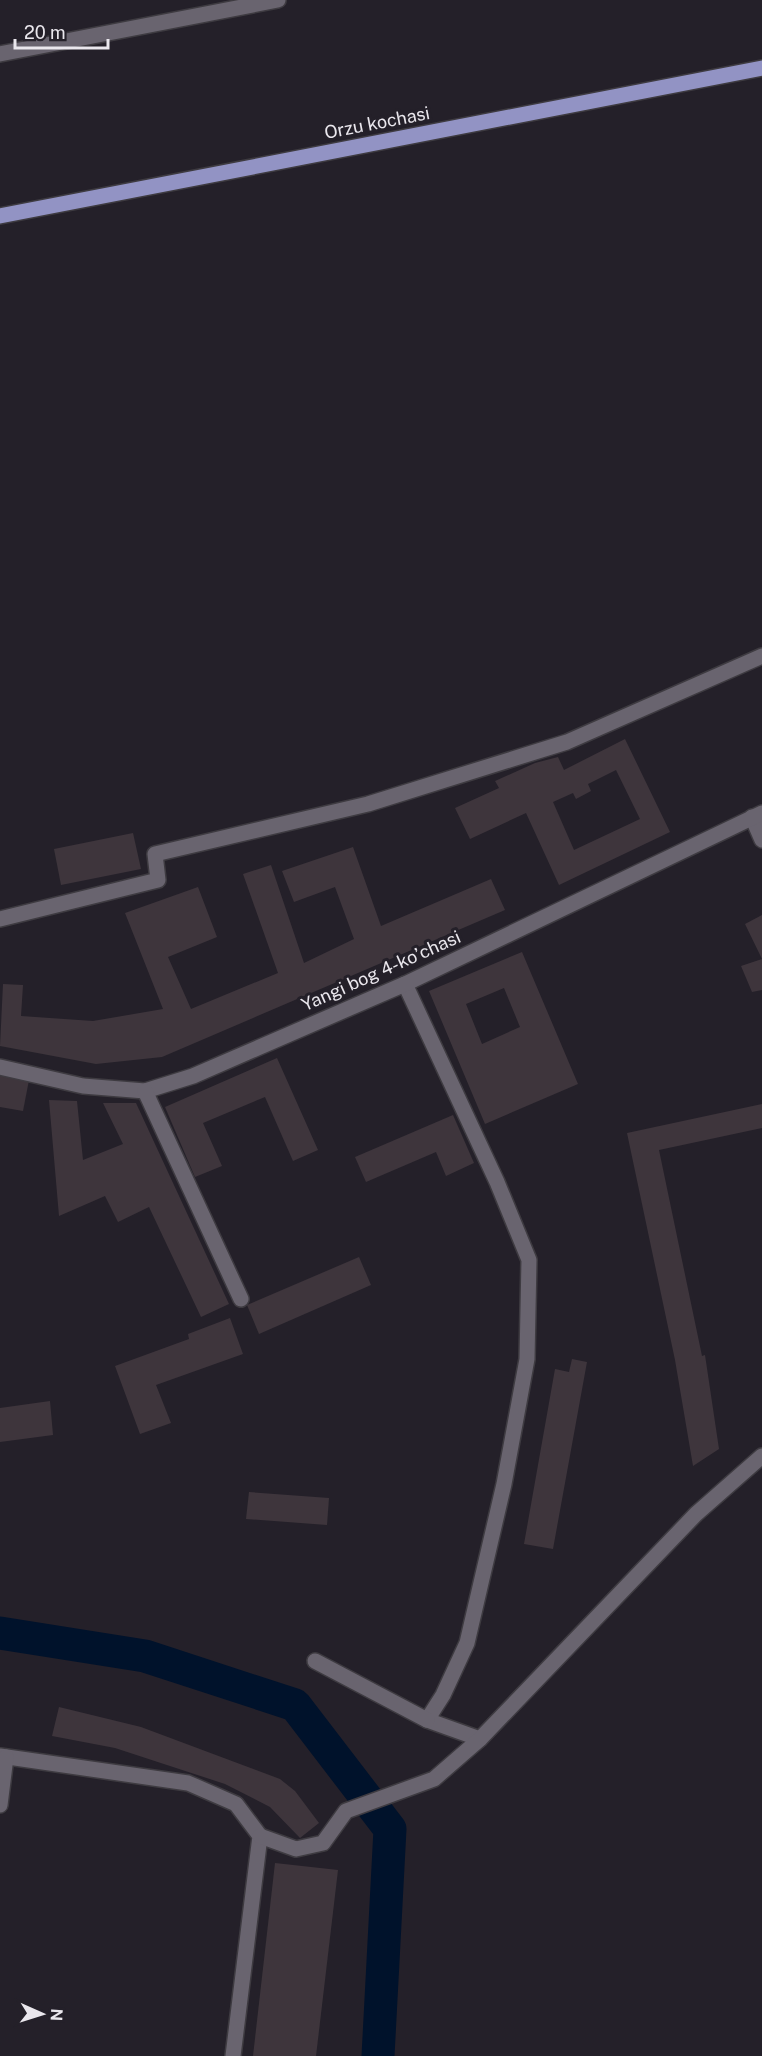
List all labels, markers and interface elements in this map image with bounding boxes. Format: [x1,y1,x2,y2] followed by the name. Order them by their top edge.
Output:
[15,12,108,50] scale bar
[24,22,66,43] text: 20 m
[322,102,431,143] street label: Orzu kochasi
[298,926,464,1015] street label: Yangi bog 4-koʼchasi
[12,1984,72,2044] north arrow
[47,2008,66,2022] text: N

